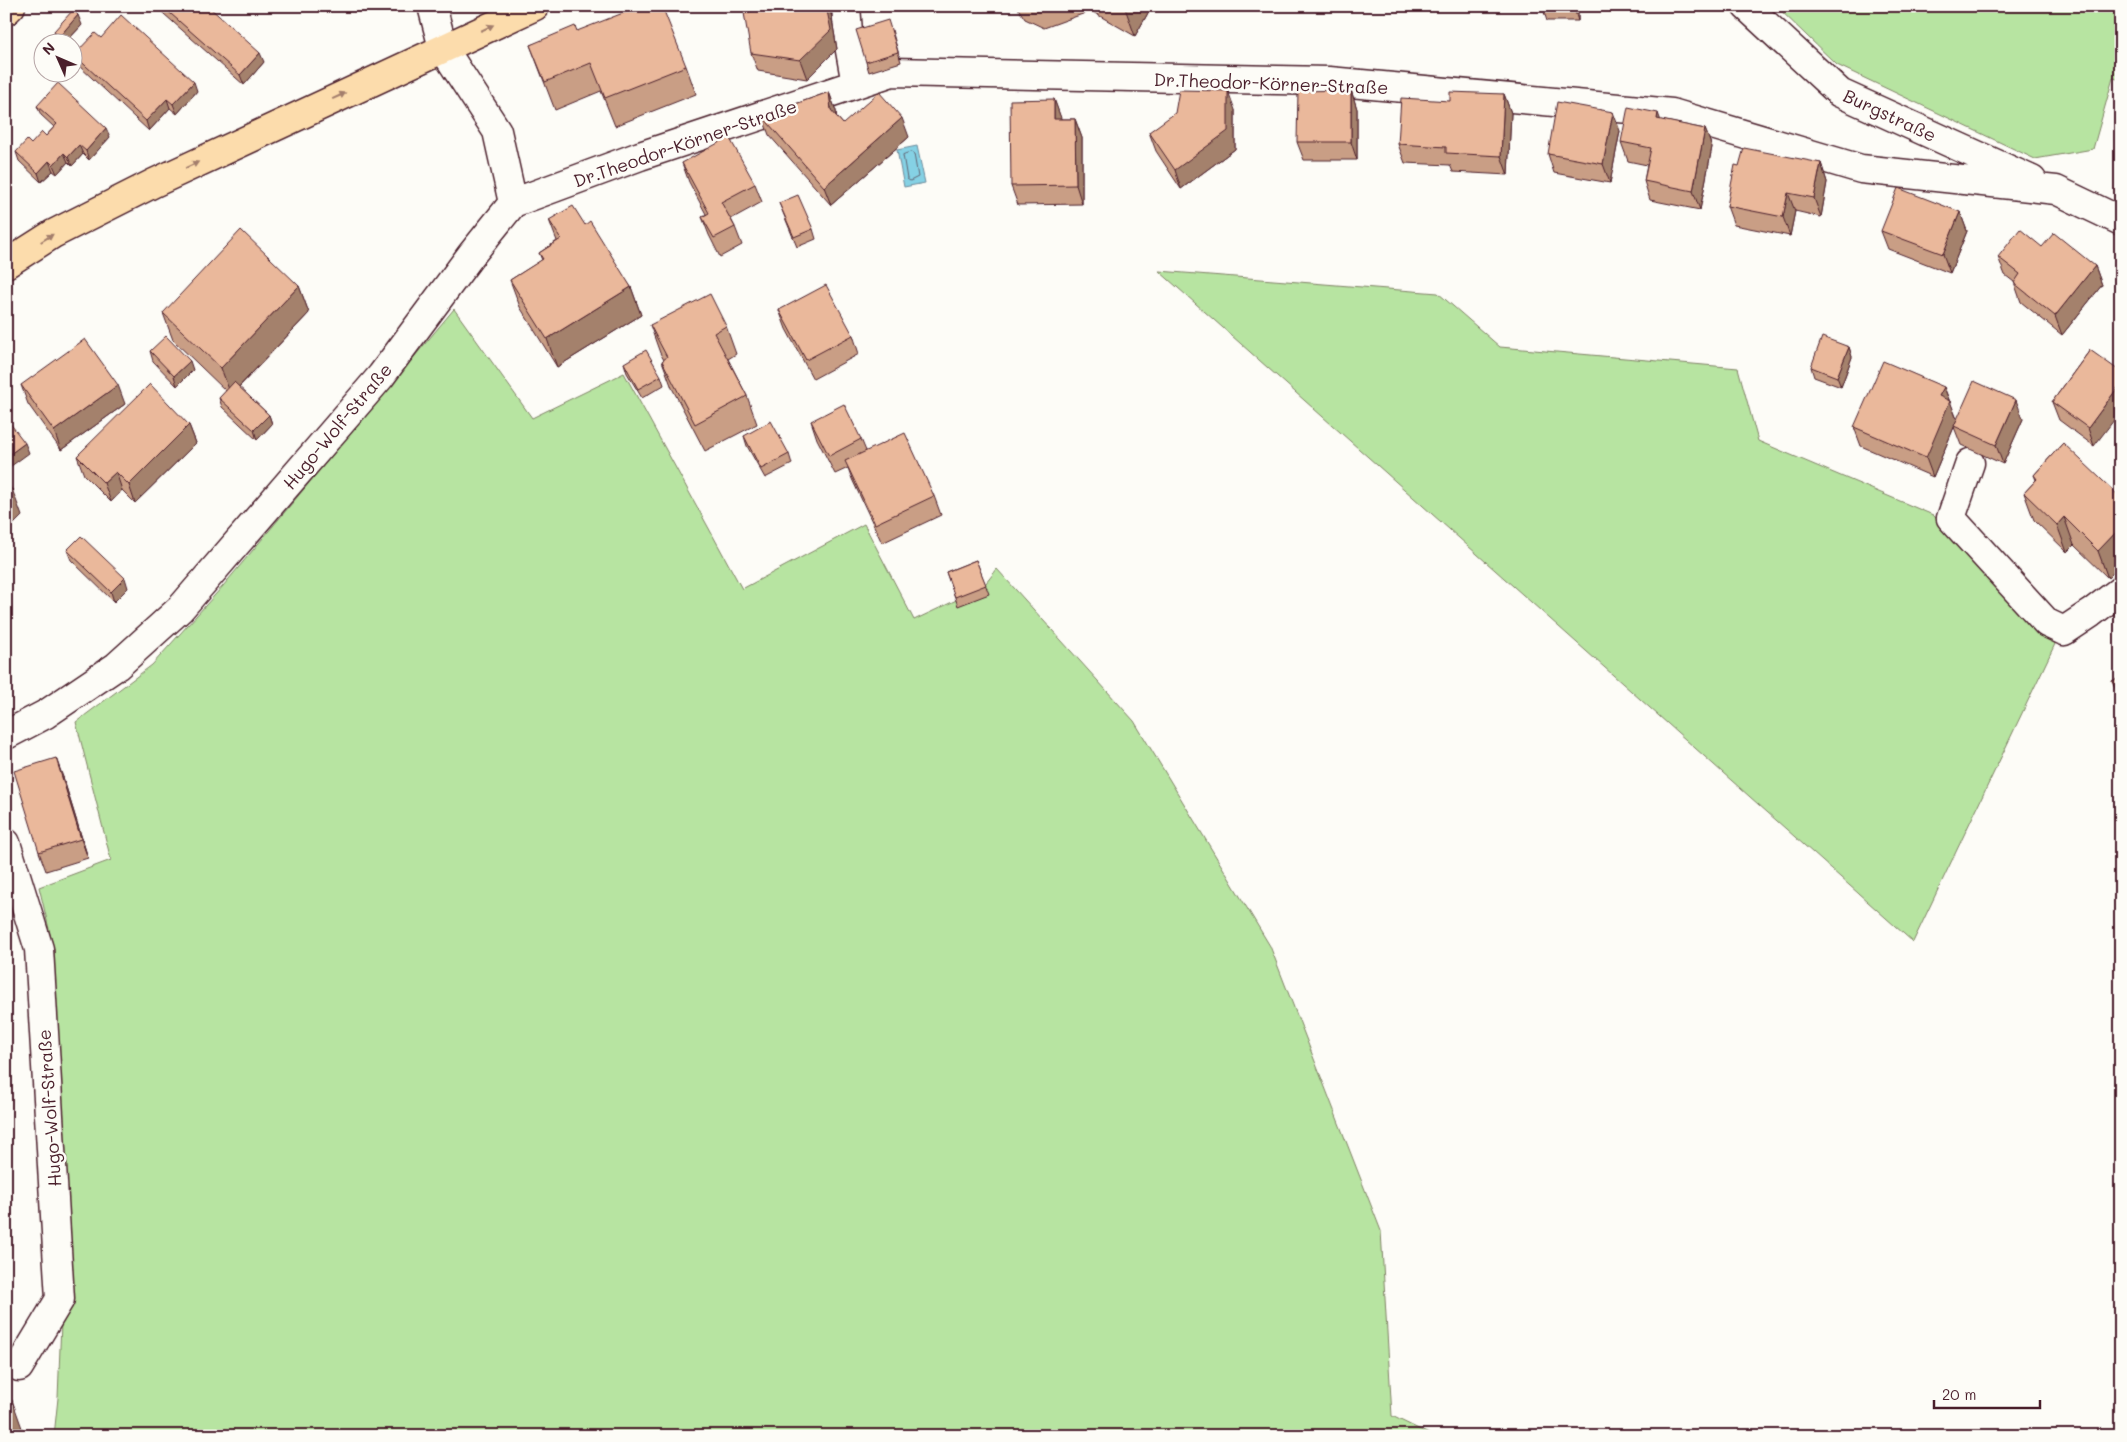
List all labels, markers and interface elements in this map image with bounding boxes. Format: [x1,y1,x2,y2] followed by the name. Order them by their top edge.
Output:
[480,24,494,32] one-way arrow
[32,32,82,82] north arrow
[38,38,59,59] text: N
[1153,67,1389,99] street label: Dr.Theodor-Körner-Straße
[1840,83,1940,147] street label: Burgstraße
[332,92,347,100] one-way arrow
[570,93,800,193] street label: Dr.Theodor-Körner-Straße
[185,161,199,169] one-way arrow
[41,233,54,242] one-way arrow
[277,358,397,494] street label: Hugo-Wolf-Straße
[32,1028,66,1188] street label: Hugo-Wolf-Straße
[1934,1377,2041,1409] scale bar
[1942,1384,1976,1404] text: 20 m

